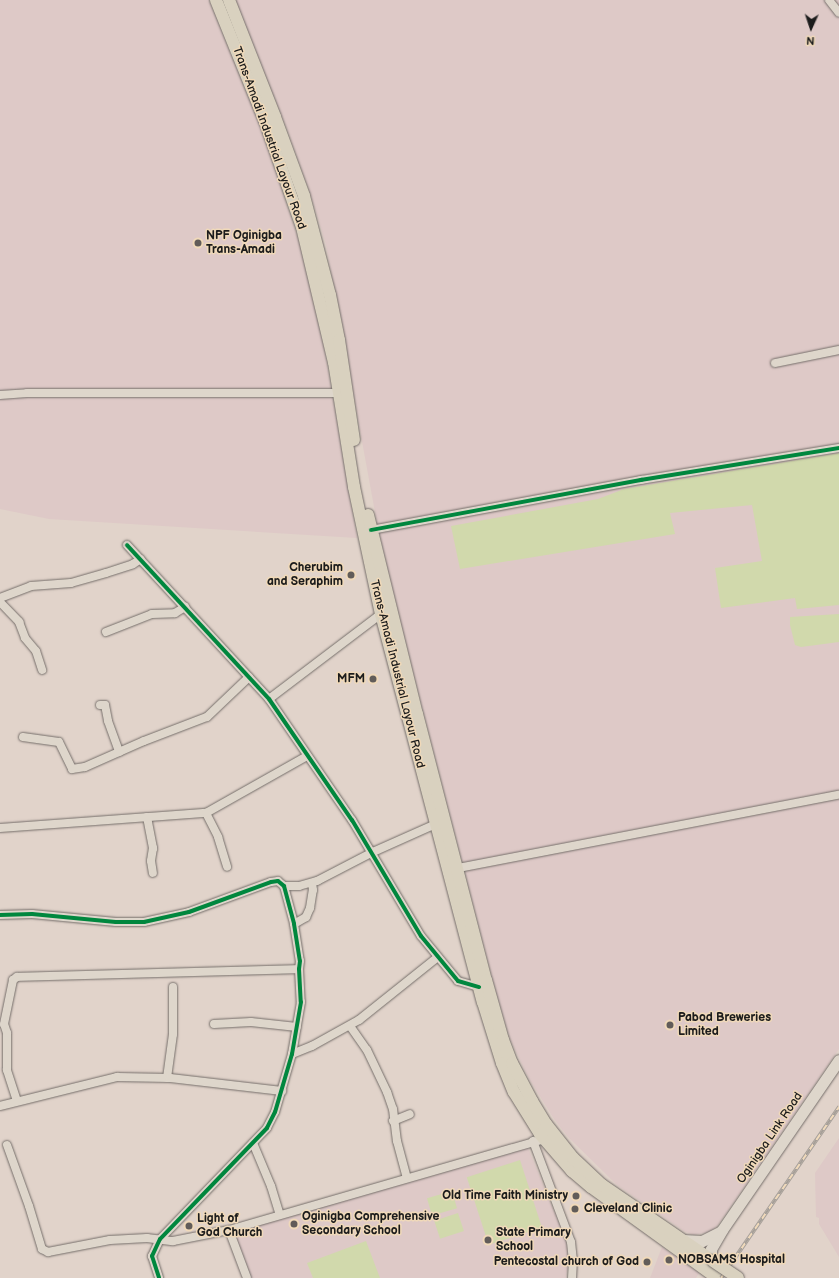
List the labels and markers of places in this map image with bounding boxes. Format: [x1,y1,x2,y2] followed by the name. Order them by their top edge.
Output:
[206,229,282,257] place label: NPF Oginigba Trans-Amadi
[193,238,203,248] marker: NPF Oginigba Trans-Amadi
[267,561,343,589] place label: Cherubim and Seraphim
[346,570,356,580] marker: Cherubim and Seraphim
[337,672,365,686] place label: MFM
[368,674,378,684] marker: MFM
[678,1011,771,1039] place label: Pabod Breweries Limited
[665,1020,675,1030] marker: Pabod Breweries Limited
[442,1189,568,1203] place label: Old Time Faith Ministry
[571,1191,581,1201] marker: Old Time Faith Ministry
[584,1202,672,1216] place label: Cleveland Clinic
[569,1203,581,1215] marker: Cleveland Clinic
[302,1210,439,1238] place label: Oginigba Comprehensive Secondary School
[197,1212,262,1240] place label: Light of God Church
[289,1219,299,1229] marker: Oginigba Comprehensive Secondary School
[184,1221,194,1231] marker: Light of God Church
[496,1226,571,1254] place label: State Primary School
[483,1235,493,1245] marker: State Primary School
[678,1253,785,1267] place label: NOBSAMS Hospital
[663,1254,675,1266] marker: NOBSAMS Hospital
[494,1255,639,1269] place label: Pentecostal church of God
[642,1257,652,1267] marker: Pentecostal church of God

